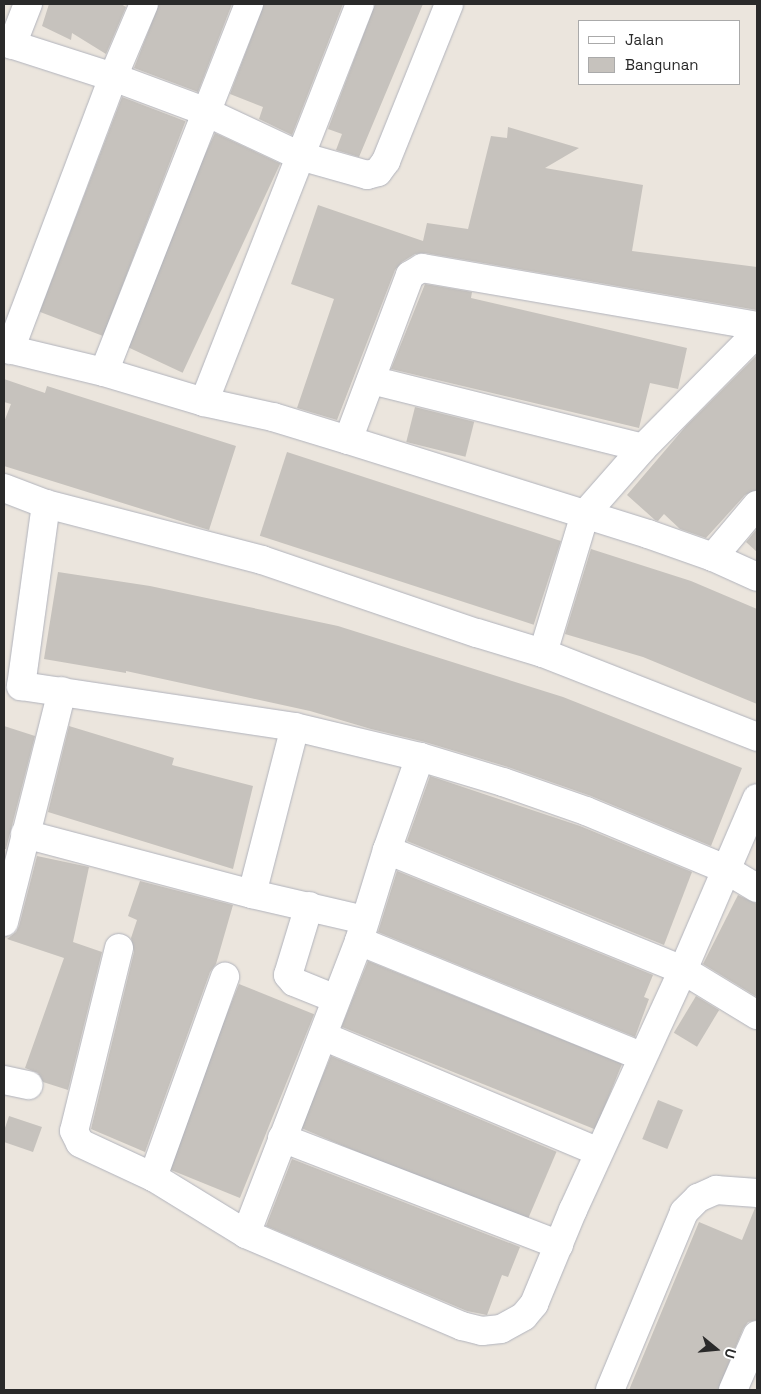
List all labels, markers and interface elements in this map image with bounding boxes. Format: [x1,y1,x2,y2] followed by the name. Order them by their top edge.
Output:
[578,20,741,85] legend
[625,30,664,49] text: Jalan
[625,55,699,74] text: Bangunan
[691,1324,741,1374] north arrow
[720,1346,740,1361] text: U

